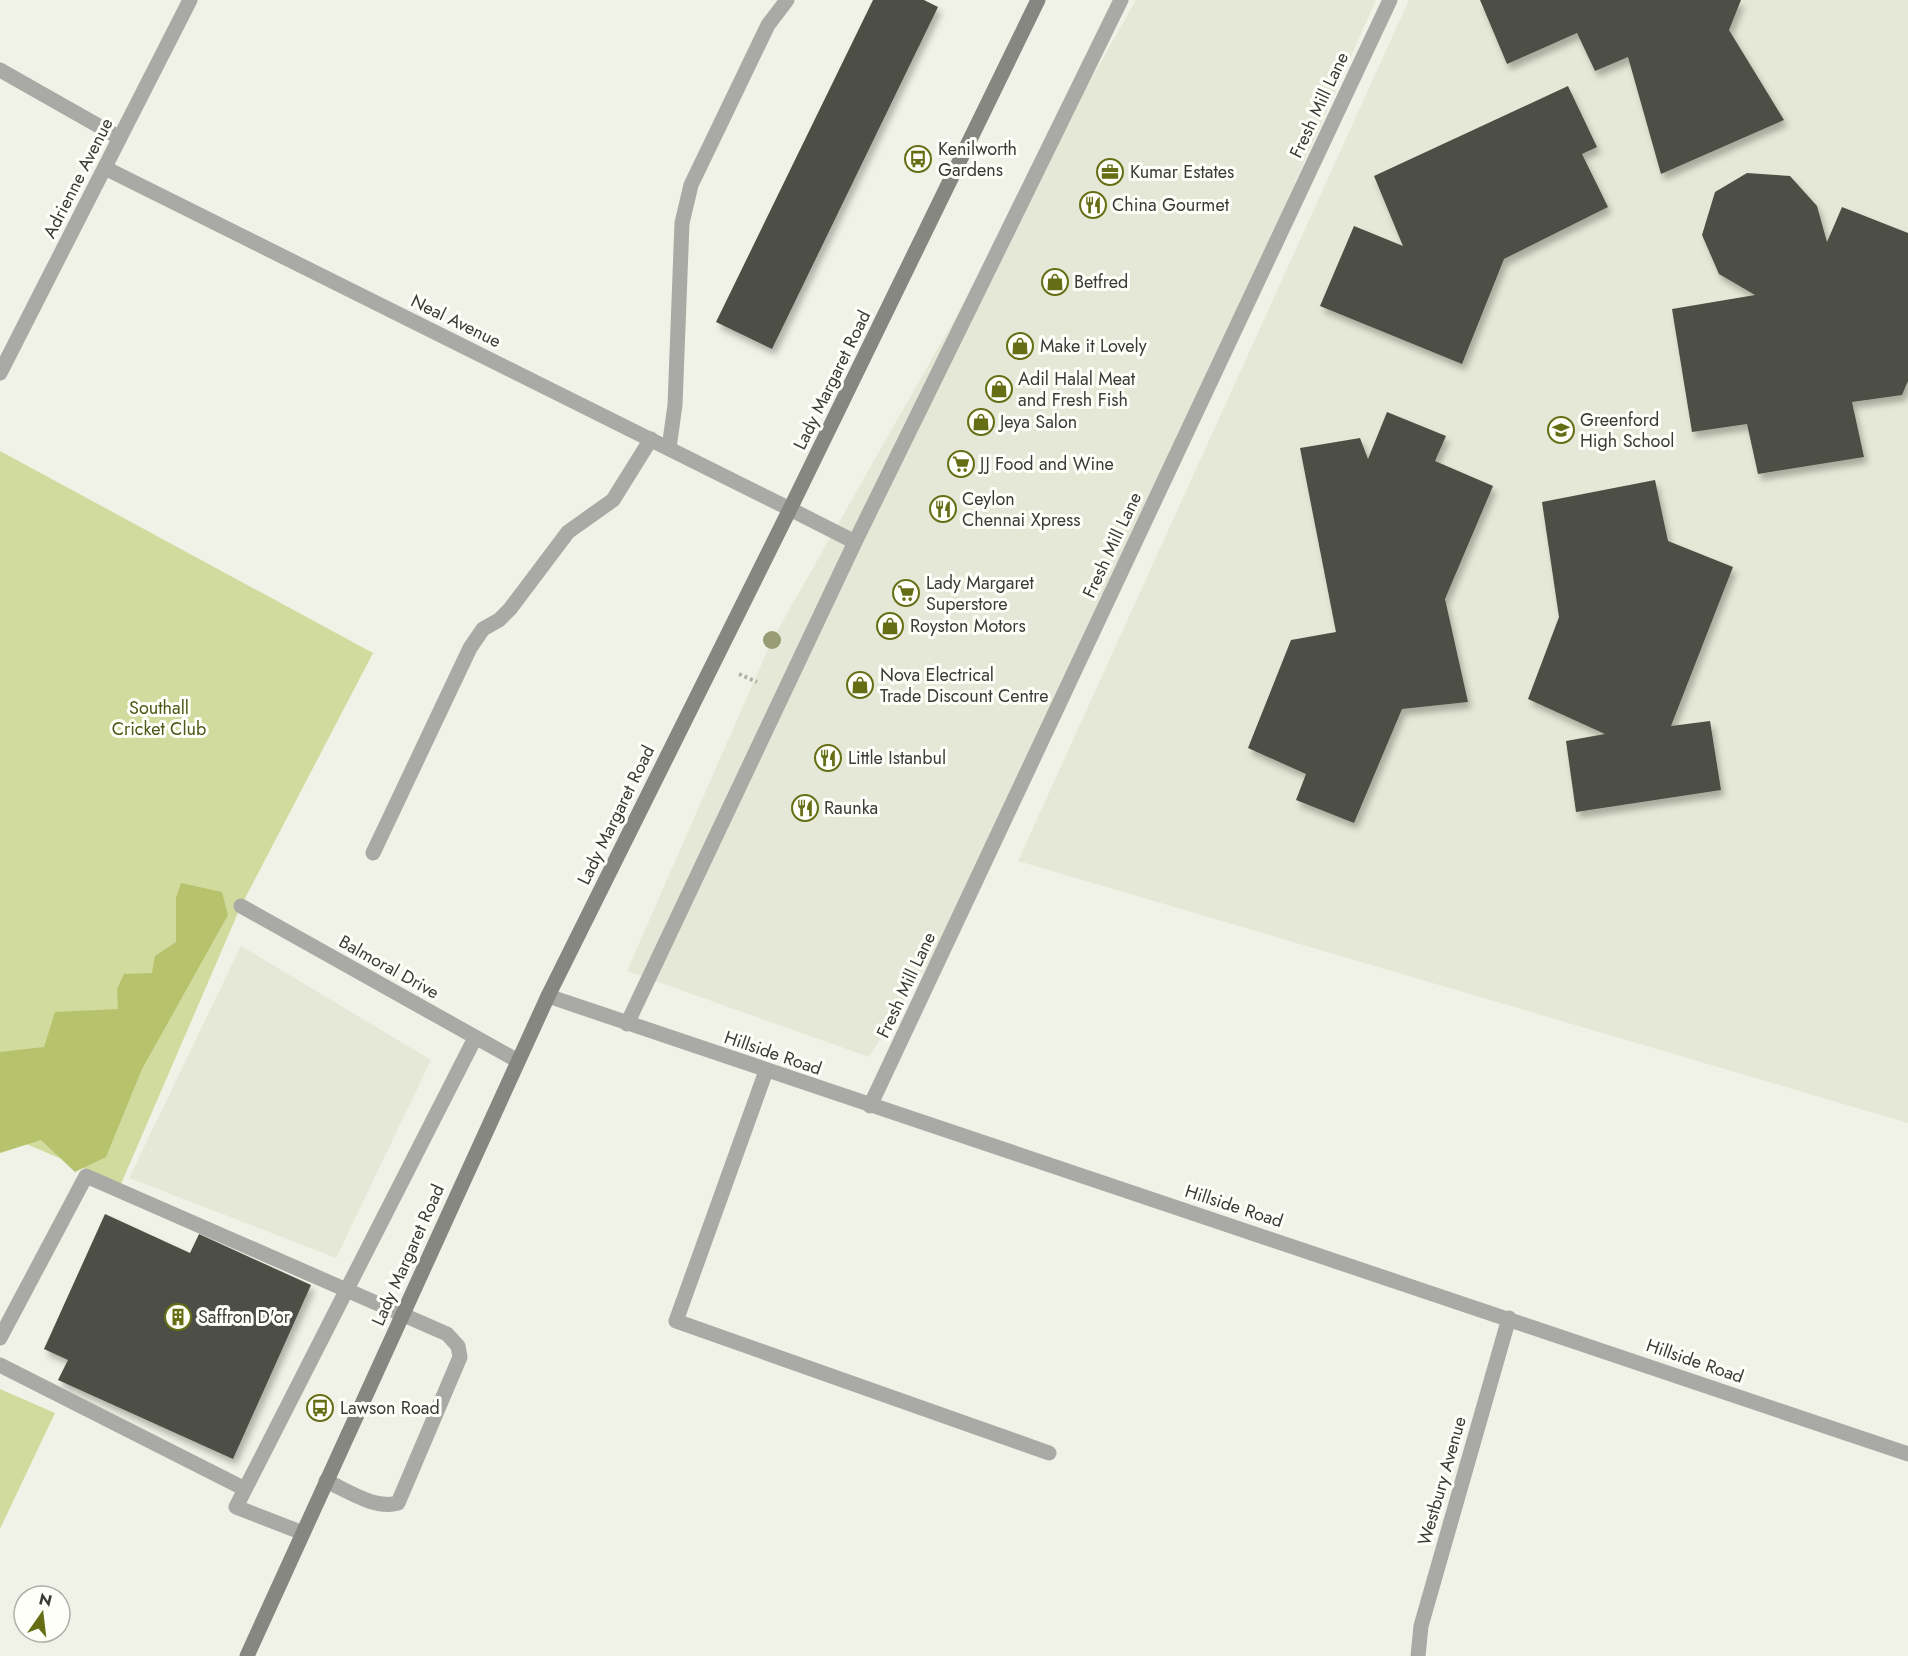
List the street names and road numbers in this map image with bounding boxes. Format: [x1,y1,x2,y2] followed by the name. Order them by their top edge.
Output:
[1283,48,1355,162] street label: Fresh Mill Lane
[36,113,120,243] street label: Adrienne Avenue
[406,288,506,354] street label: Neal Avenue
[787,306,877,454] street label: Lady Margaret Road
[1076,488,1148,602] street label: Fresh Mill Lane
[571,741,661,889] street label: Lady Margaret Road
[870,928,942,1042] street label: Fresh Mill Lane
[334,929,444,1005] street label: Balmoral Drive
[721,1024,825,1082] street label: Hillside Road
[1182,1178,1286,1234] street label: Hillside Road
[365,1180,451,1330] street label: Lady Margaret Road
[1643,1332,1747,1390] street label: Hillside Road
[1411,1413,1473,1549] street label: Westbury Avenue

